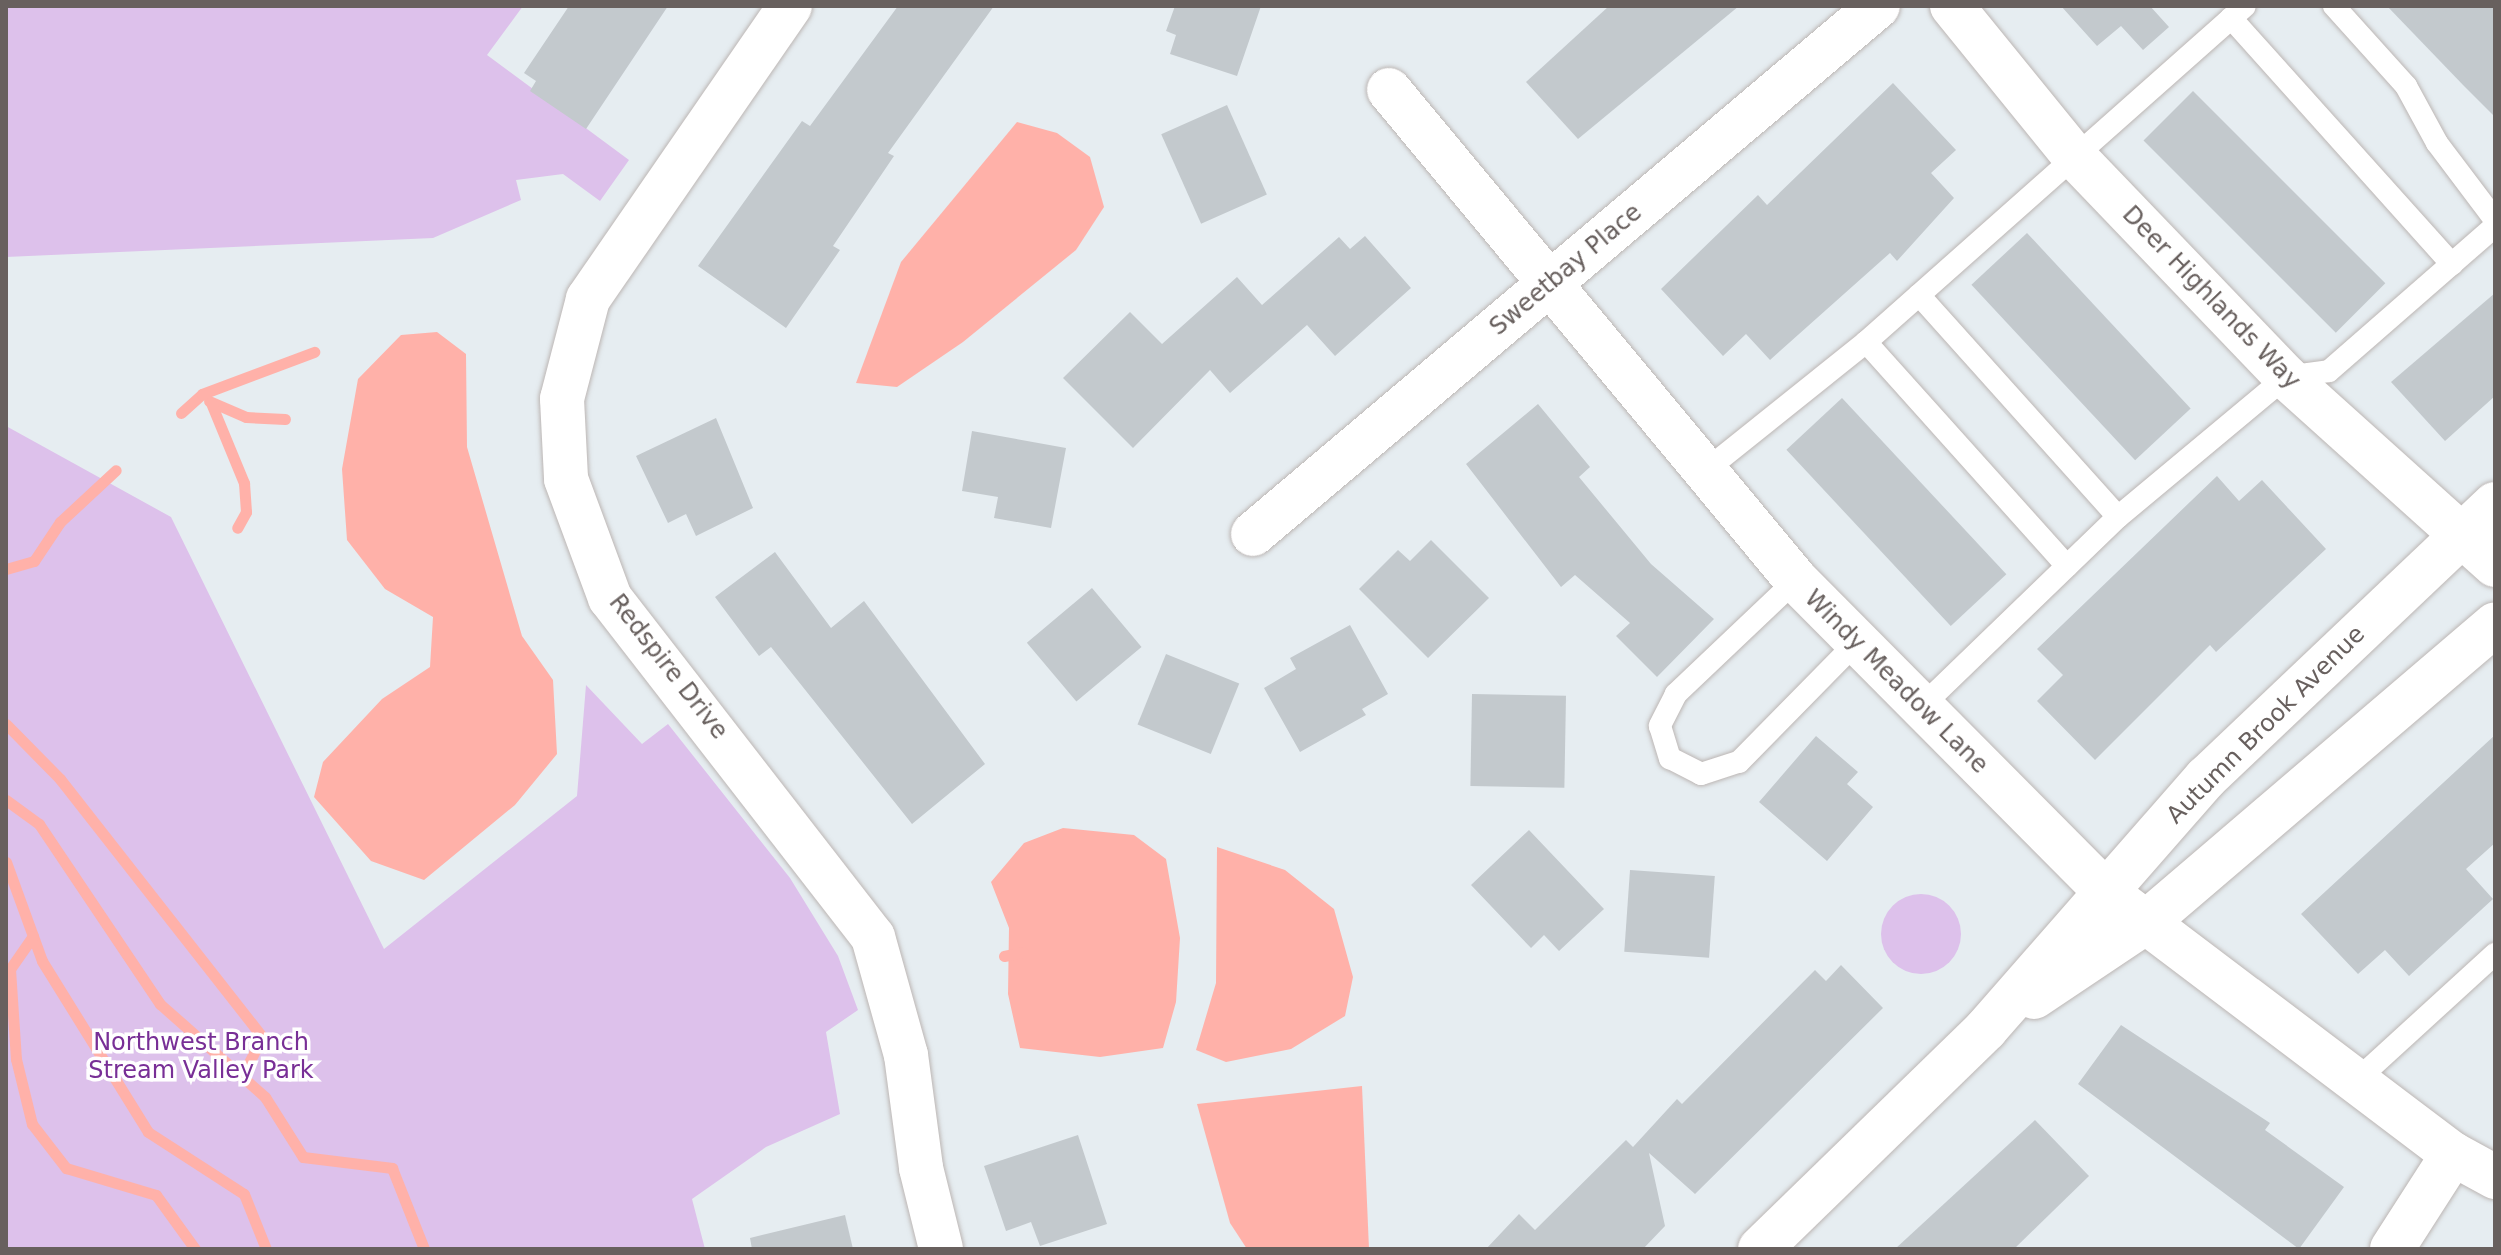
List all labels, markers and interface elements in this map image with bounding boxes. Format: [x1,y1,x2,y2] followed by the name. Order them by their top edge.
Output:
[1484,198,1648,342] street label: Sweetbay Place
[2116,200,2306,396] street label: Deer Highlands Way
[1798,584,1994,780] street label: Windy Meadow Lane
[603,589,733,745] street label: Redspire Drive
[2161,620,2371,830] street label: Autumn Brook Avenue
[88,1029,314,1085] park label: Northwest Branch Stream Valley Park

